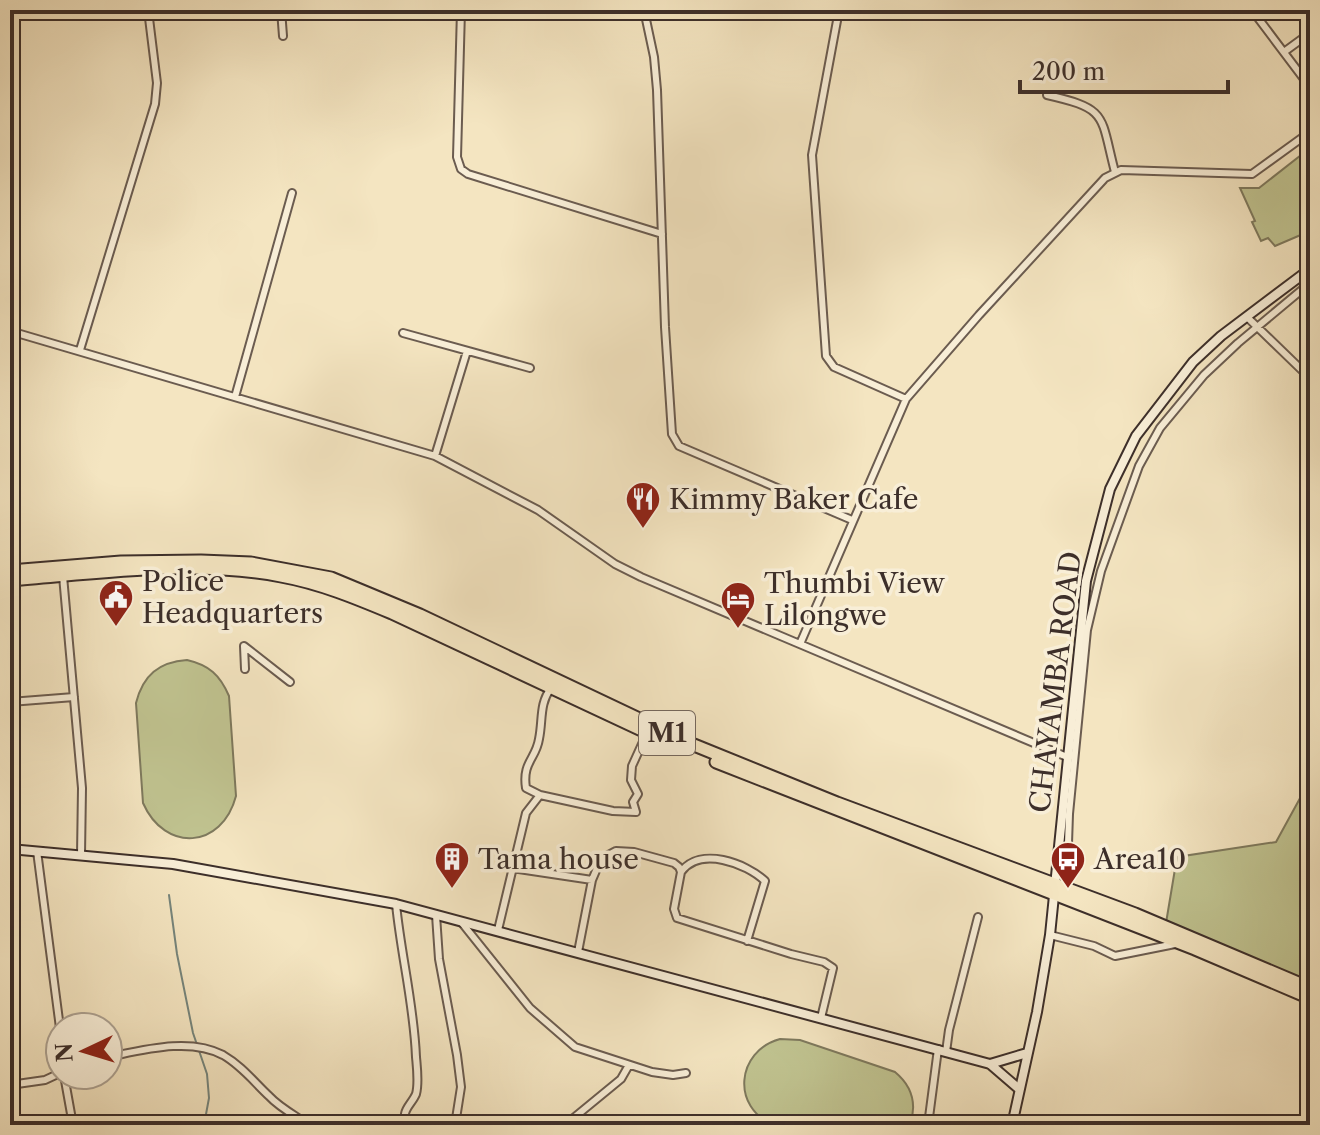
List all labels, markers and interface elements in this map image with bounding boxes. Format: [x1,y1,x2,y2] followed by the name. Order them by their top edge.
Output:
[1020,44,1228,94] scale bar
[1032,57,1105,86] text: 200 m
[624,480,662,530] restaurant icon: Kimmy Baker Cafe
[669,482,918,516] place label: Kimmy Baker Cafe
[1022,549,1088,815] street label: CHAYAMBA ROAD
[142,564,323,630] place label: Police Headquarters
[764,566,946,632] place label: Thumbi View Lilongwe
[97,578,135,628] public building icon: Police Headquarters
[719,580,757,630] hotel icon: Thumbi View Lilongwe
[639,711,695,755] road number: M1
[433,840,471,890] building icon: Tama house
[1049,840,1087,890] bus stop icon: Area10
[478,842,639,876] place label: Tama house
[1093,842,1186,876] place label: Area10
[44,1011,124,1091] north arrow
[50,1042,79,1063] text: N

